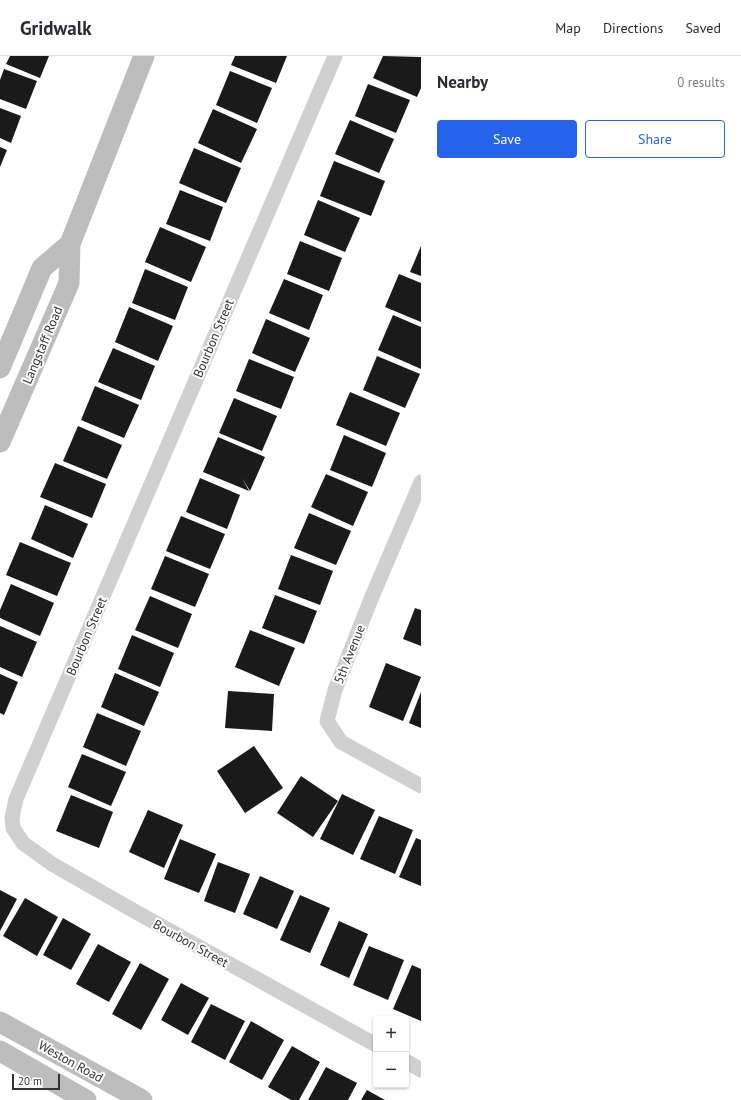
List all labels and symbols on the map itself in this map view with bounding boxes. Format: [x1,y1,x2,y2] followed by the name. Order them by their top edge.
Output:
[189,296,238,380] street label: Bourbon Street
[18,304,66,387] street label: Langstaff Road
[62,594,111,678] street label: Bourbon Street
[330,622,369,686] street label: 5th Avenue
[150,916,232,971] street label: Bourbon Street
[35,1037,106,1086] street label: Weston Road
[12,1072,60,1091] scale bar

